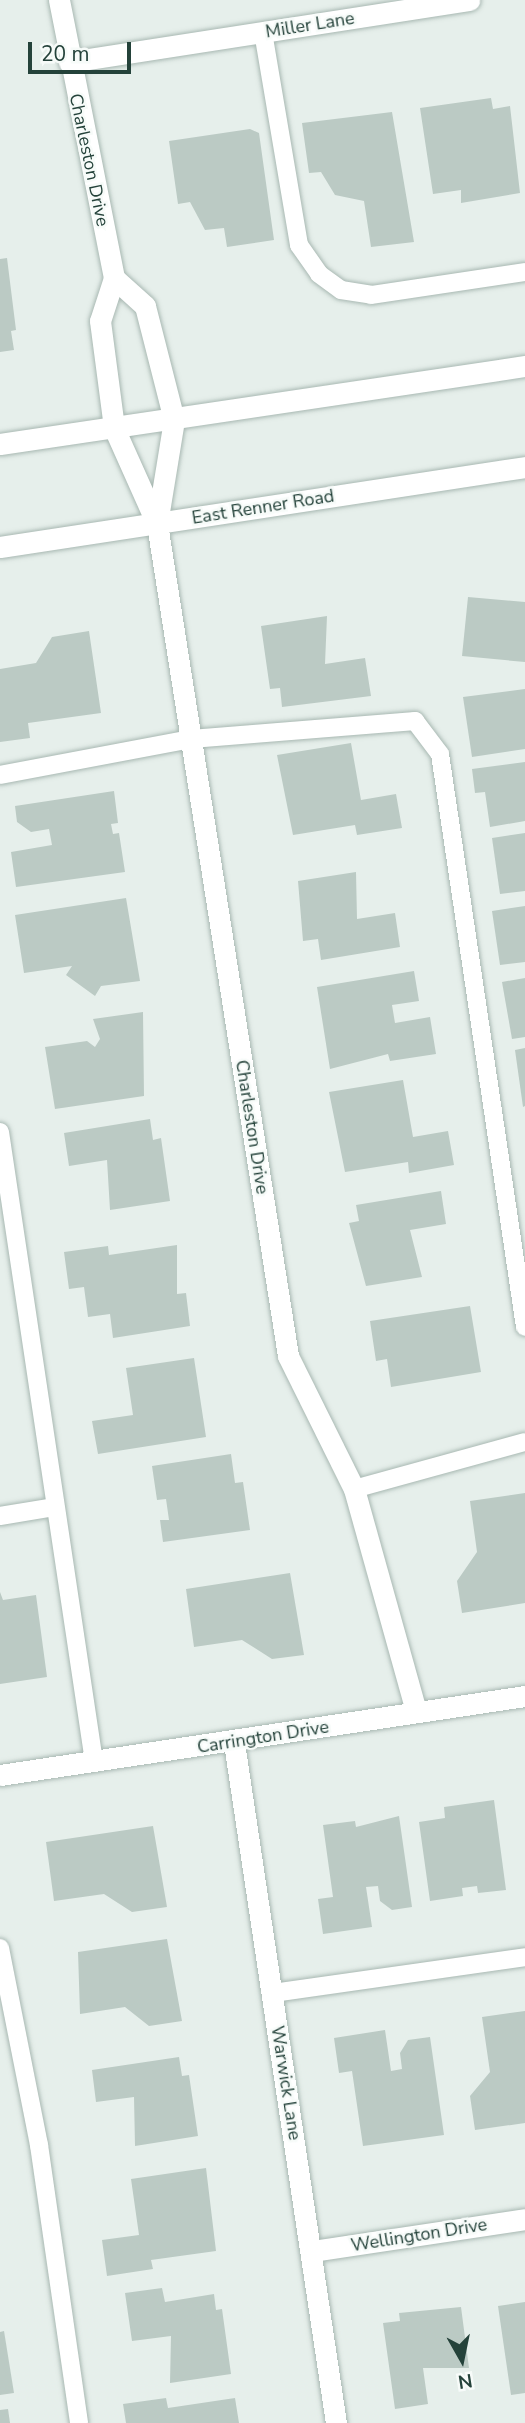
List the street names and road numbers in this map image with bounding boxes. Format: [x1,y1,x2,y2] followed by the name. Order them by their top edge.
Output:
[264,7,356,43] street label: Miller Lane
[64,92,114,228] street label: Charleston Drive
[190,485,336,529] street label: East Renner Road
[231,1058,273,1196] street label: Charleston Drive
[196,1716,330,1758] street label: Carrington Drive
[266,2024,306,2142] street label: Warwick Lane
[349,2214,489,2256] street label: Wellington Drive

